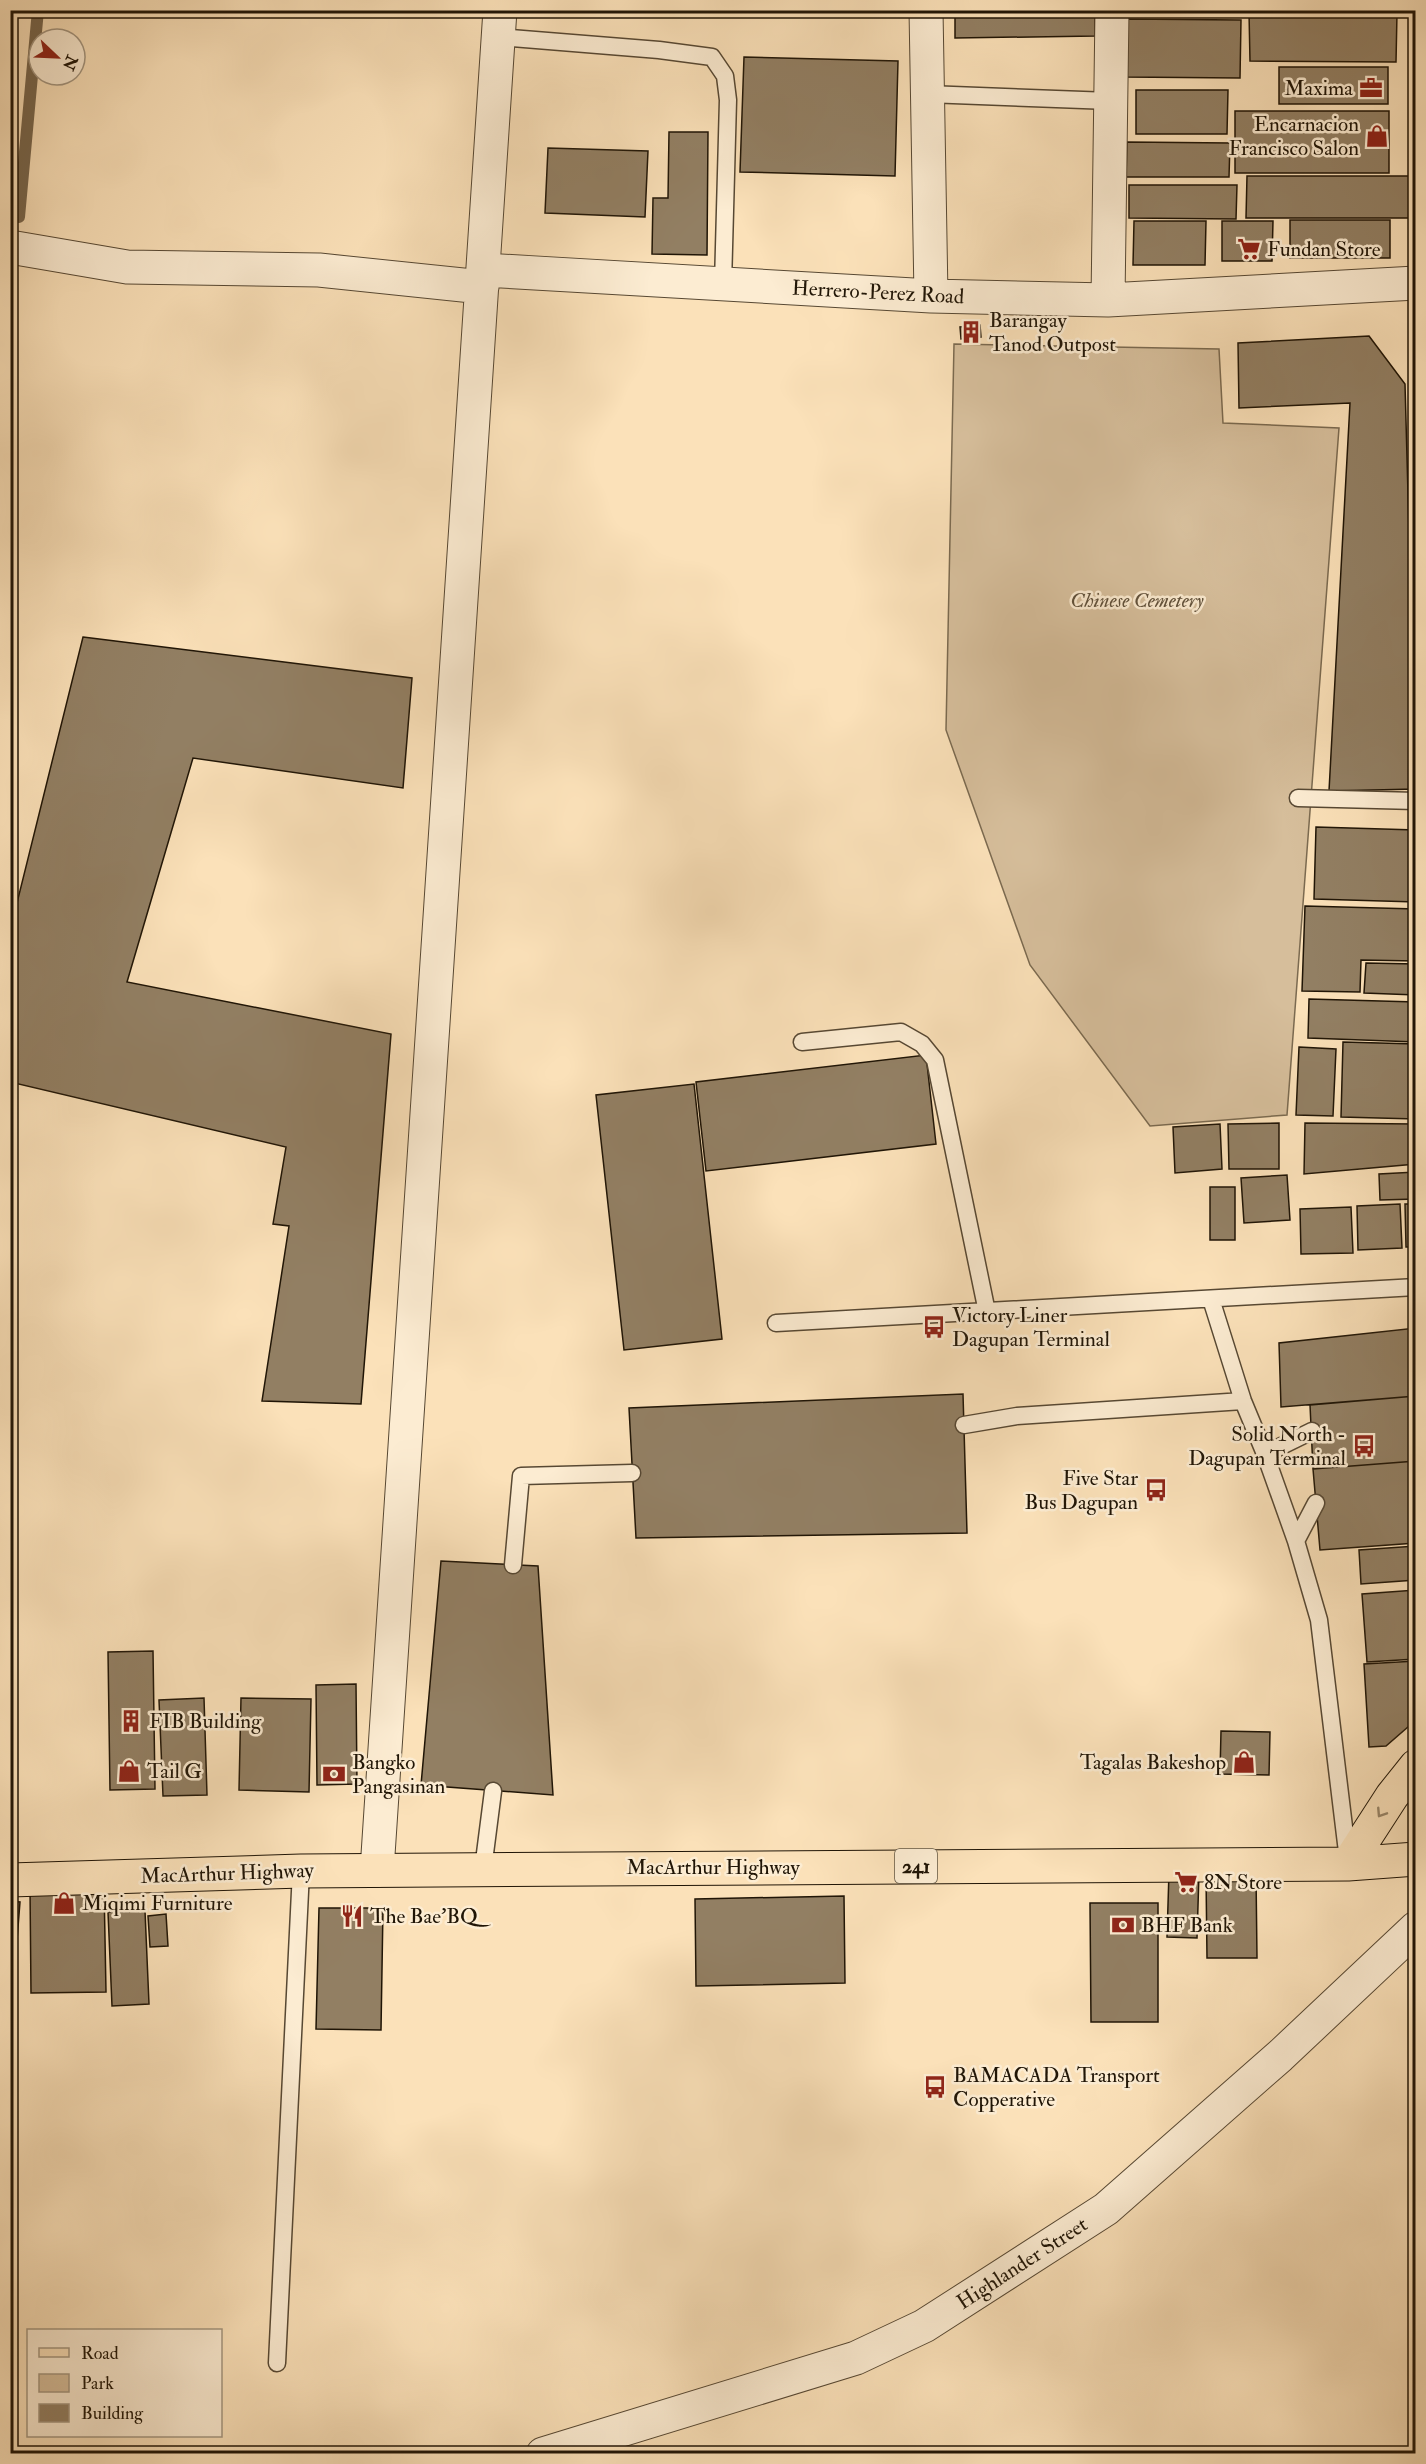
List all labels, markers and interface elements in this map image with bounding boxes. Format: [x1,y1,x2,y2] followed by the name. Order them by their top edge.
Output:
[27,27,87,87] north arrow
[58,51,82,74] text: N
[1284,75,1353,102] place label: Maxima
[1358,75,1384,101] office icon: Maxima
[1228,111,1359,162] place label: Encarnacion Francisco Salon
[1364,123,1390,149] shop icon: Encarnacion Francisco Salon
[1236,236,1262,262] supermarket icon: Fundan Store
[1267,236,1381,263] place label: Fundan Store
[791,275,965,311] street label: Herrero-Perez Road
[989,307,1116,358] place label: Barangay Tanod Outpost
[958,319,984,345] building icon: Barangay Tanod Outpost
[1070,587,1205,614] park label: Chinese Cemetery
[952,1302,1110,1353] place label: Victory Liner Dagupan Terminal
[921,1314,947,1340] bus stop icon: Victory Liner Dagupan Terminal
[1188,1421,1347,1472] place label: Solid North - Dagupan Terminal
[1351,1433,1377,1459] bus stop icon: Solid North - Dagupan Terminal
[1025,1465,1138,1516] place label: Five Star Bus Dagupan
[1143,1477,1169,1503] bus stop icon: Five Star Bus Dagupan
[118,1708,144,1734] building icon: FIB Building
[149,1708,262,1735] place label: FIB Building
[352,1749,445,1800] place label: Bangko Pangasinan
[1080,1749,1226,1776] place label: Tagalas Bakeshop
[1231,1749,1257,1775] shop icon: Tagalas Bakeshop
[116,1758,142,1784] shop icon: Tail G
[147,1758,202,1785] place label: Tail G
[321,1761,347,1787] bank icon: Bangko Pangasinan
[1377,1807,1389,1817] one-way arrow
[895,1849,937,1883] road number: 241
[626,1854,801,1881] street label: MacArthur Highway
[140,1857,315,1890] street label: MacArthur Highway
[1173,1869,1199,1895] supermarket icon: 8N Store
[1204,1869,1282,1896] place label: 8N Store
[51,1890,77,1916] shop icon: Miqimi Furniture
[82,1890,233,1917] place label: Miqimi Furniture
[339,1903,365,1929] restaurant icon: The Bae'BQ
[370,1903,491,1930] place label: The Bae'BQ
[1110,1912,1136,1938] bank icon: BHF Bank
[1141,1912,1233,1939] place label: BHF Bank
[953,2062,1160,2113] place label: BAMACADA Transport Copperative
[922,2074,948,2100] bus stop icon: BAMACADA Transport Copperative
[952,2211,1093,2316] street label: Highlander Street
[27,2329,222,2437] legend
[81,2342,119,2365] text: Road
[81,2372,114,2395] text: Park
[81,2402,144,2425] text: Building

